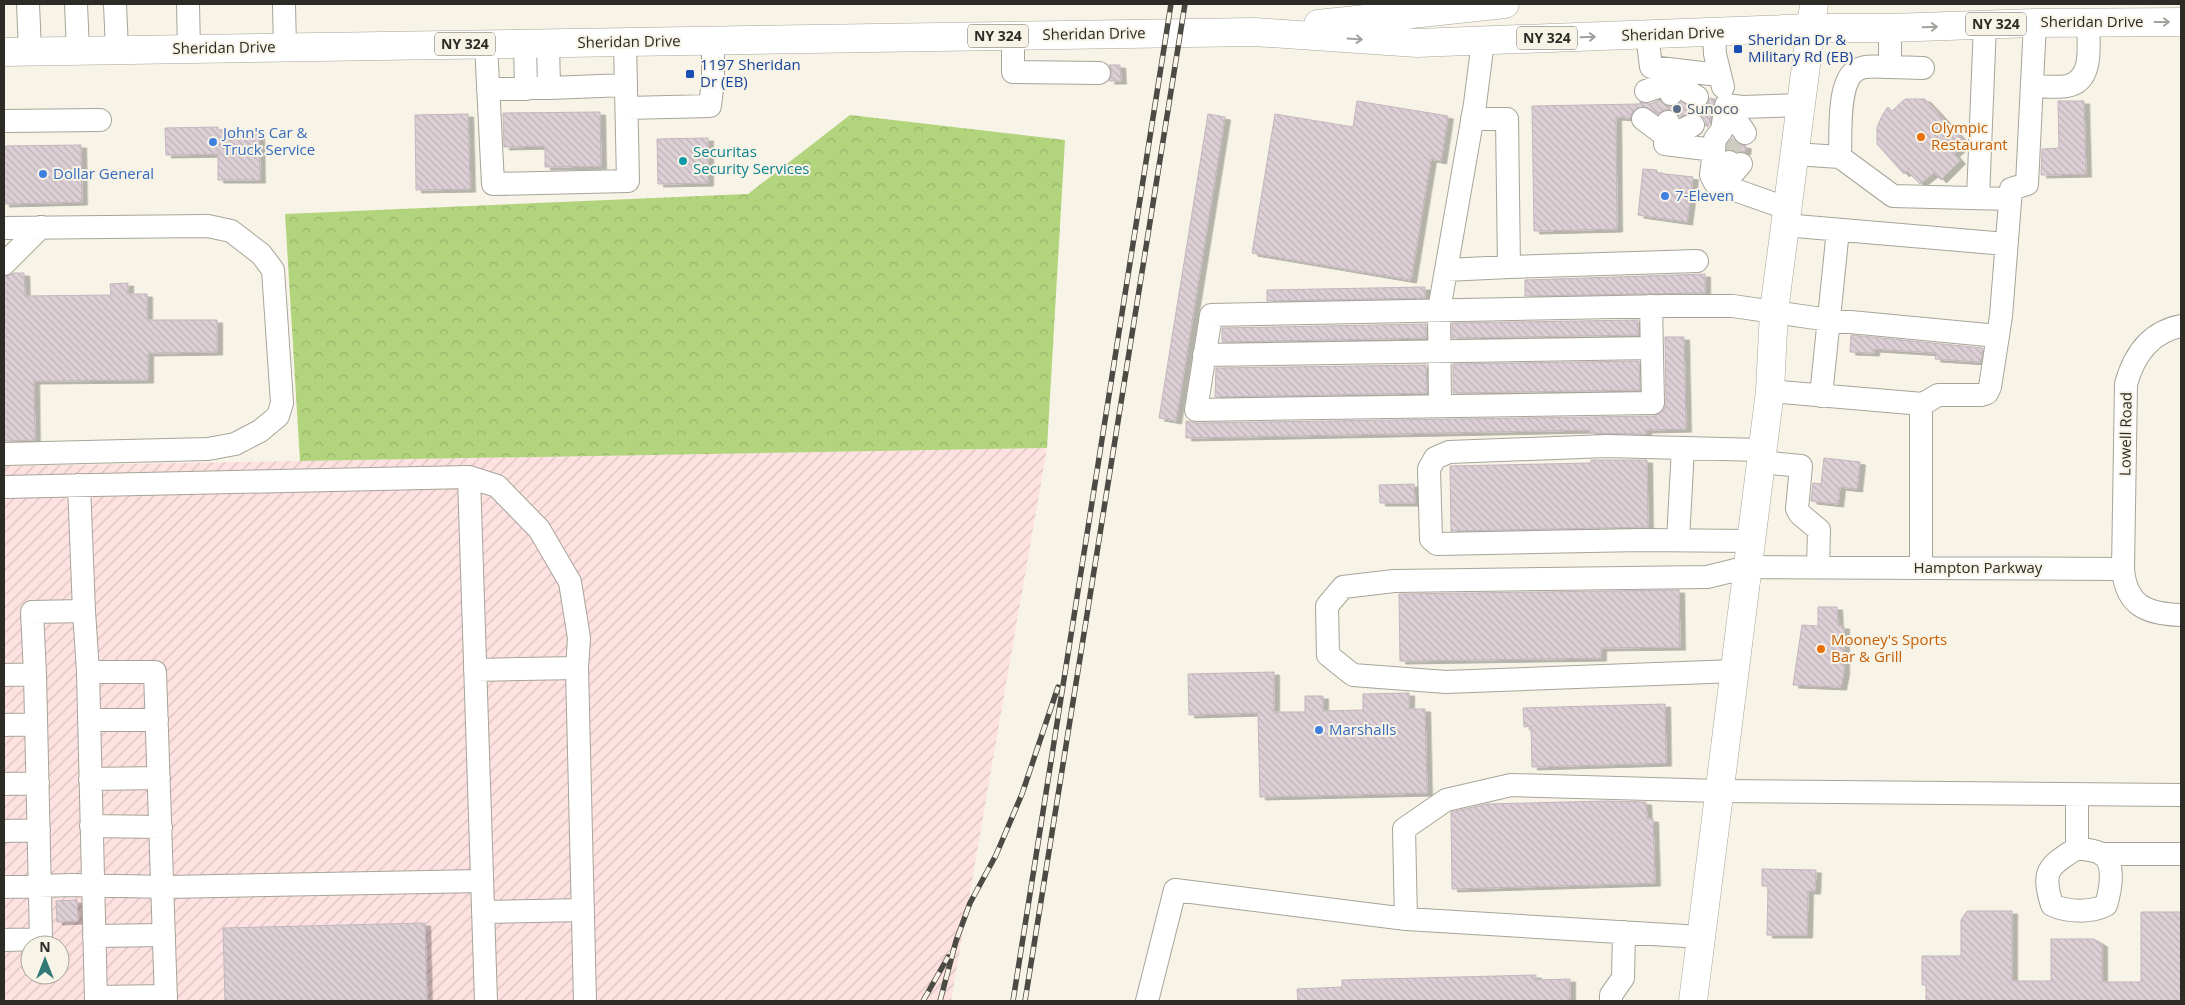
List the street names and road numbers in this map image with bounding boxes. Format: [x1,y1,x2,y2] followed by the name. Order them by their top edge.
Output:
[2040,11,2144,31] street label: Sheridan Drive
[1966,12,2026,36] road number: NY 324
[1621,21,1725,45] street label: Sheridan Drive
[1042,22,1146,44] street label: Sheridan Drive
[968,24,1028,48] road number: NY 324
[1517,26,1577,49] road number: NY 324
[577,30,681,52] street label: Sheridan Drive
[435,33,495,56] road number: NY 324
[172,36,276,58] street label: Sheridan Drive
[2114,392,2136,476] street label: Lowell Road
[1914,557,2043,577] street label: Hampton Parkway

